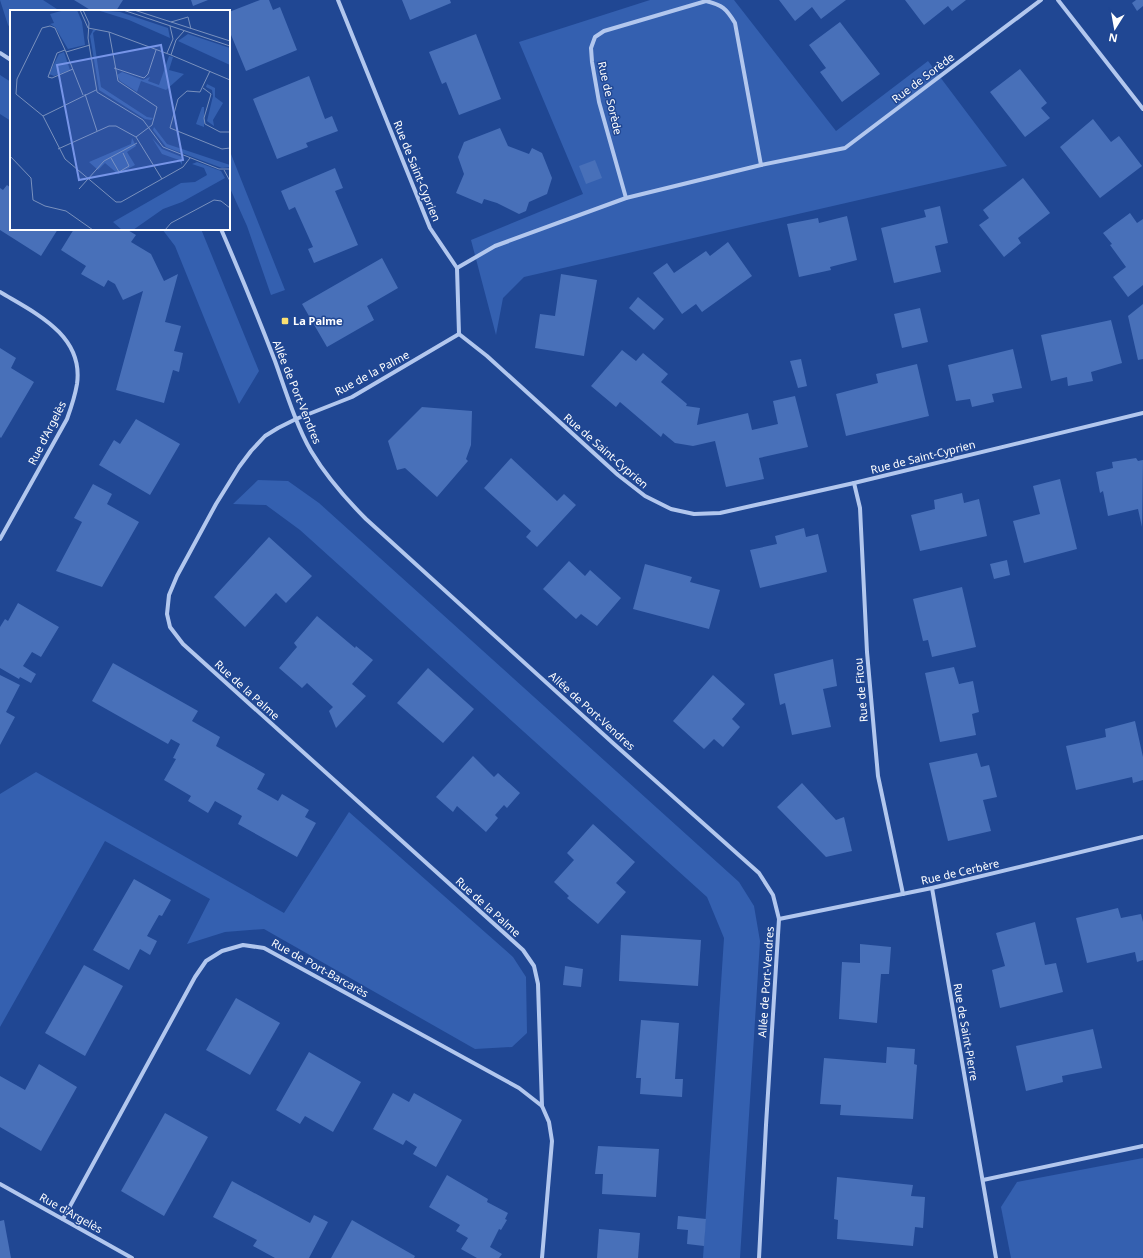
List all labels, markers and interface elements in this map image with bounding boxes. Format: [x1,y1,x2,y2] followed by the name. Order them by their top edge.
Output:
[1095,8,1135,48] north arrow
[10,10,230,230] inset map
[1107,30,1119,47] text: N
[888,49,957,106] street label: Rue de Sorède
[595,60,626,136] street label: Rue de Sorède
[390,118,445,224] street label: Rue de Saint-Cyprien
[293,313,343,328] place label: La Palme
[280,316,290,326] marker: La Palme
[270,337,325,446] street label: Allée de Port-Vendres
[332,347,412,399] street label: Rue de la Palme
[24,398,69,467] street label: Rue d'Argelès
[561,410,652,492] street label: Rue de Saint-Cyprien
[869,436,977,477] street label: Rue de Saint-Cyprien
[212,656,283,723] street label: Rue de la Palme
[850,657,871,723] street label: Rue de Fitou
[546,668,639,753] street label: Allée de Port-Vendres
[919,855,1000,888] street label: Rue de Cerbère
[453,873,524,940] street label: Rue de la Palme
[754,926,777,1038] street label: Allée de Port-Vendres
[269,935,371,1000] street label: Rue de Port-Barcarès
[951,982,982,1082] street label: Rue de Saint-Pierre
[37,1189,105,1236] street label: Rue d'Argelès

